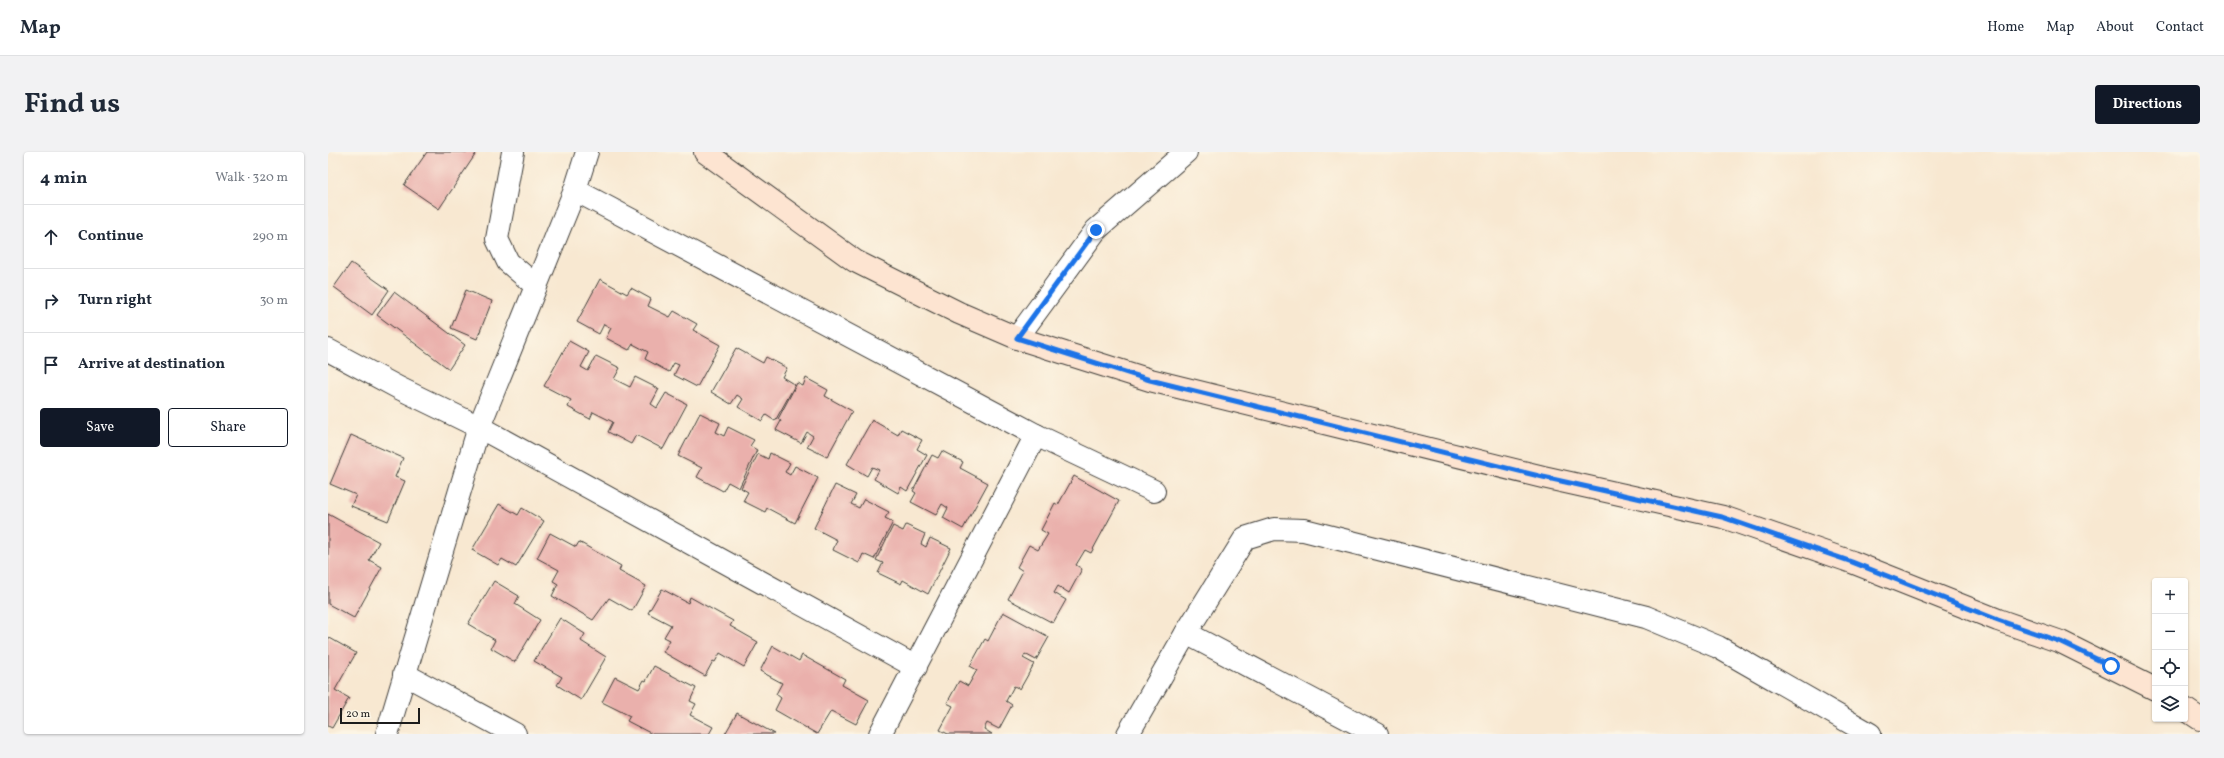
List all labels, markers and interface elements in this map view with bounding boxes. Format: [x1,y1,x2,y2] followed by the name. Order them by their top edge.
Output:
[20,15,61,41] text: Map
[1987,18,2024,37] text: Home
[2046,18,2074,37] text: Map
[2096,18,2134,37] text: About
[2156,18,2204,37] text: Contact
[24,85,120,124] text: Find us
[2095,85,2200,124] button: Directions
[40,167,87,190] text: 4 min
[215,169,288,187] text: Walk · 320 m
[1087,221,1105,239] route end
[40,226,62,248] icon: ahead
[78,226,143,247] text: Continue
[252,228,288,246] text: 290 m
[40,290,62,312] icon: right
[78,290,152,311] text: Turn right
[260,292,288,310] text: 30 m
[40,354,62,376] icon: arrive
[78,354,225,375] text: Arrive at destination
[40,408,160,447] button: Save
[168,408,288,447] button: Share
[2152,578,2188,722] map controls
[2152,578,2188,614] button: +
[2152,614,2188,650] button: −
[2152,650,2188,686] button: locate
[2102,657,2120,675] route start
[2152,686,2188,722] button: layers
[340,706,420,725] scale bar
[346,707,370,722] text: 20 m

